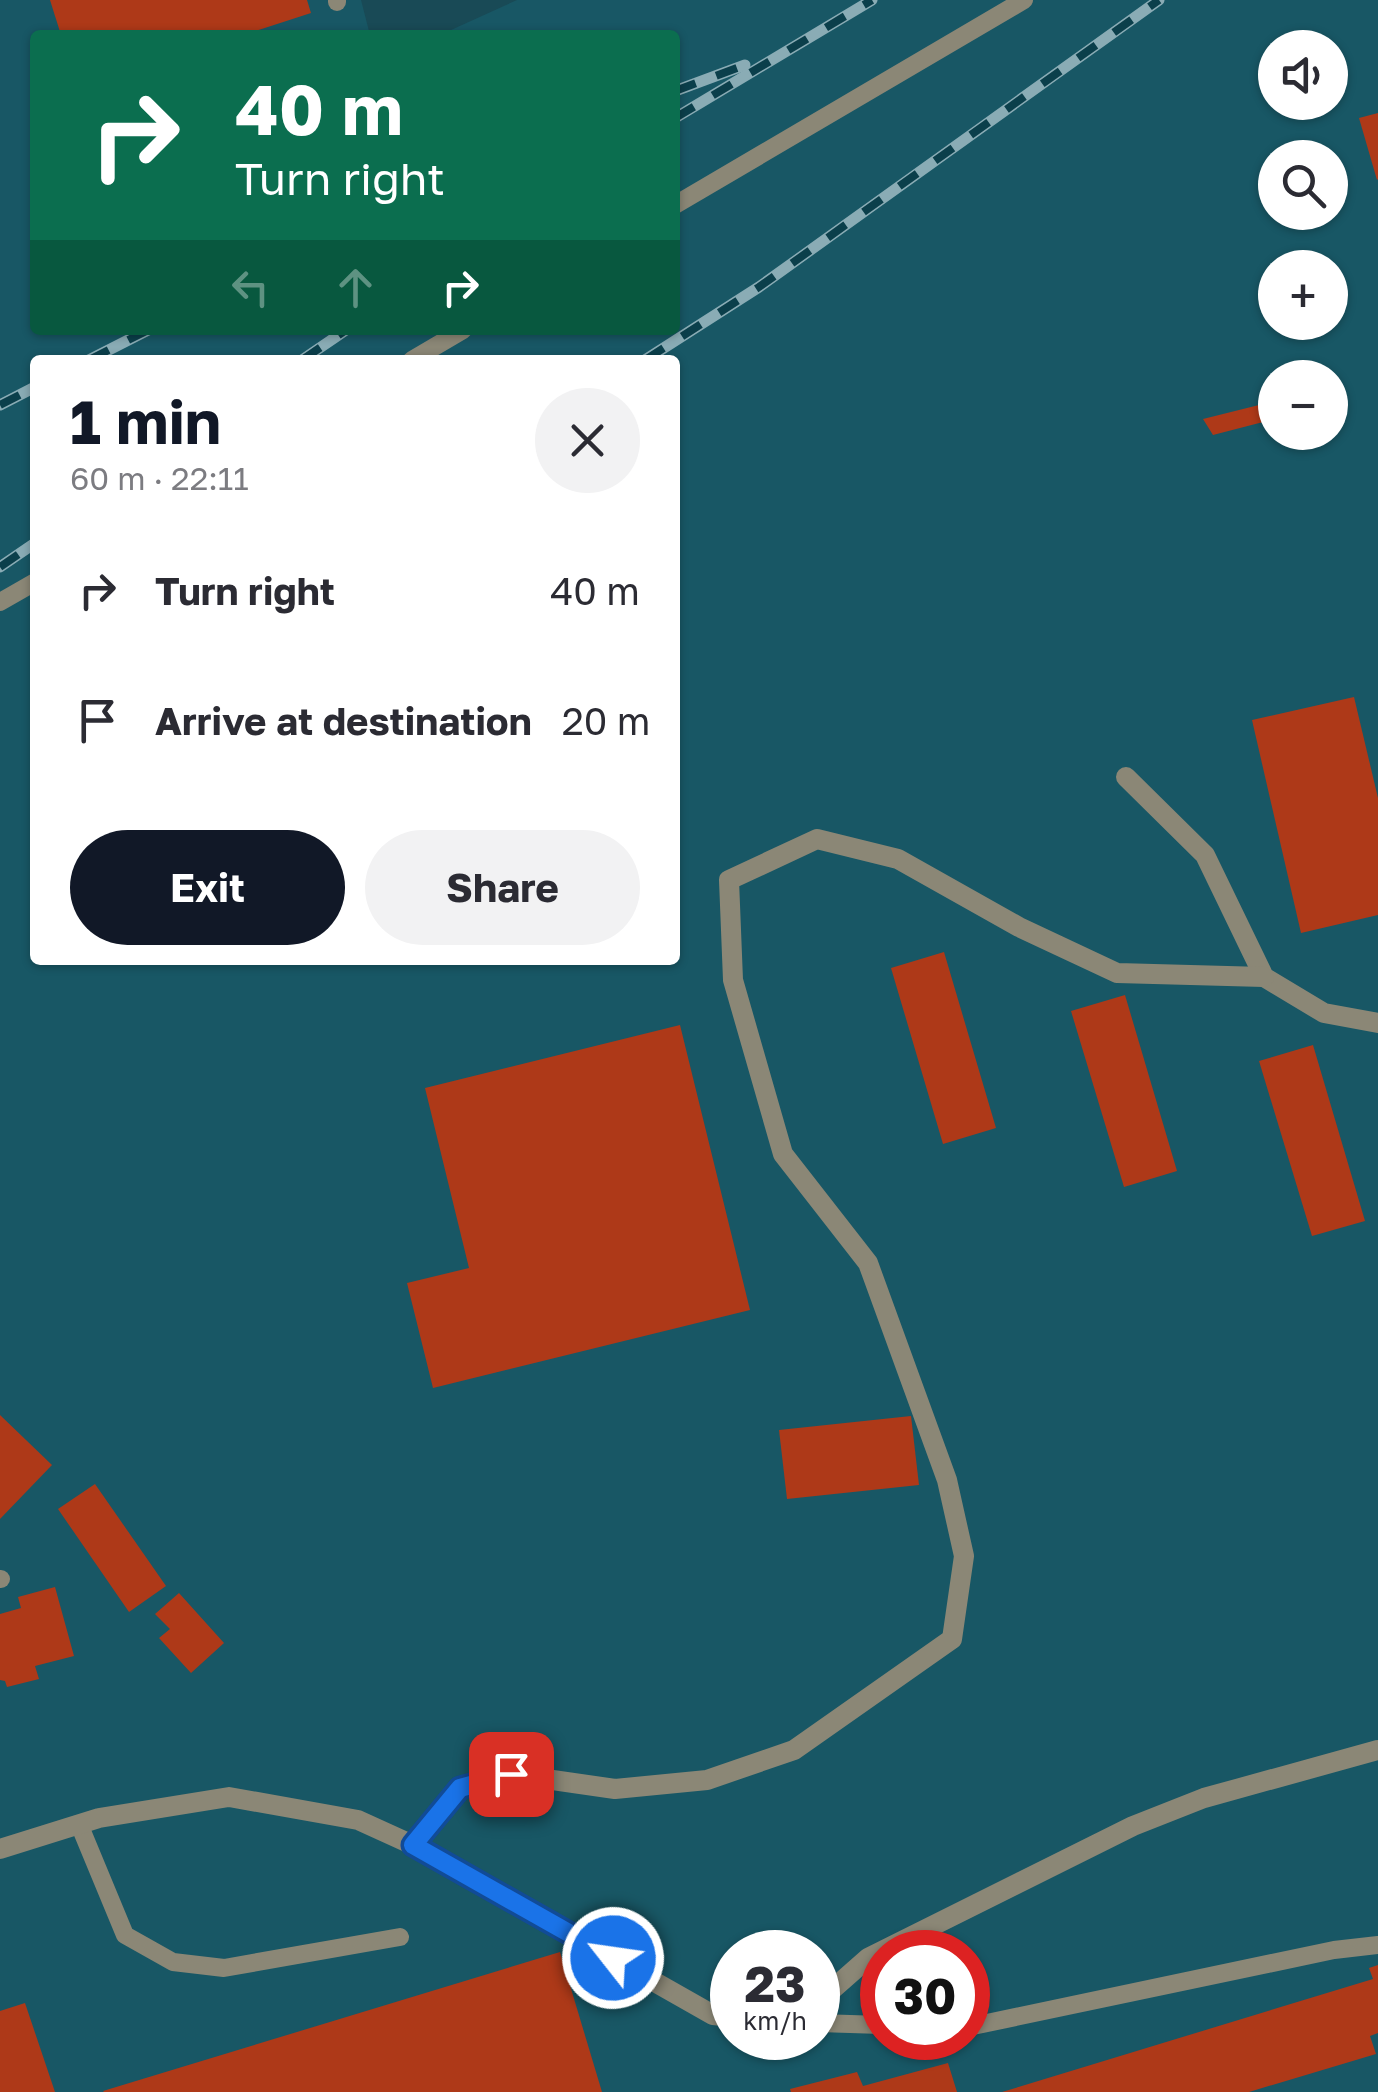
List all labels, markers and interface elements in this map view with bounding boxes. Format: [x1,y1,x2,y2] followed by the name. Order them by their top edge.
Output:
[1258,30,1348,450] map controls
[1258,30,1348,120] button: sound
[235,66,403,150] text: 40 m
[70,70,200,200] icon: right
[1258,140,1348,230] button: search
[235,151,445,205] text: Turn right
[1258,250,1348,340] button: +
[223,260,278,315] icon: left
[328,260,383,315] icon: ahead
[433,260,488,315] icon: right
[1258,360,1348,450] button: −
[70,385,221,457] text: 1 min
[535,388,640,493] button: close
[70,459,249,497] text: 60 m · 22:11
[70,563,125,618] icon: right
[155,568,335,613] text: Turn right
[550,568,640,613] text: 40 m
[70,693,125,748] icon: arrive
[155,698,532,743] text: Arrive at destination
[562,698,650,743] text: 20 m
[70,830,345,945] button: Exit
[365,830,640,945] button: Share
[469,1732,554,1817] pin
[484,1747,539,1802] icon: arrive
[561,1906,665,2010] position arrow
[860,1930,990,2060] speed limit sign: 30
[744,1953,805,2013] text: 23
[743,2005,807,2036] text: km/h

